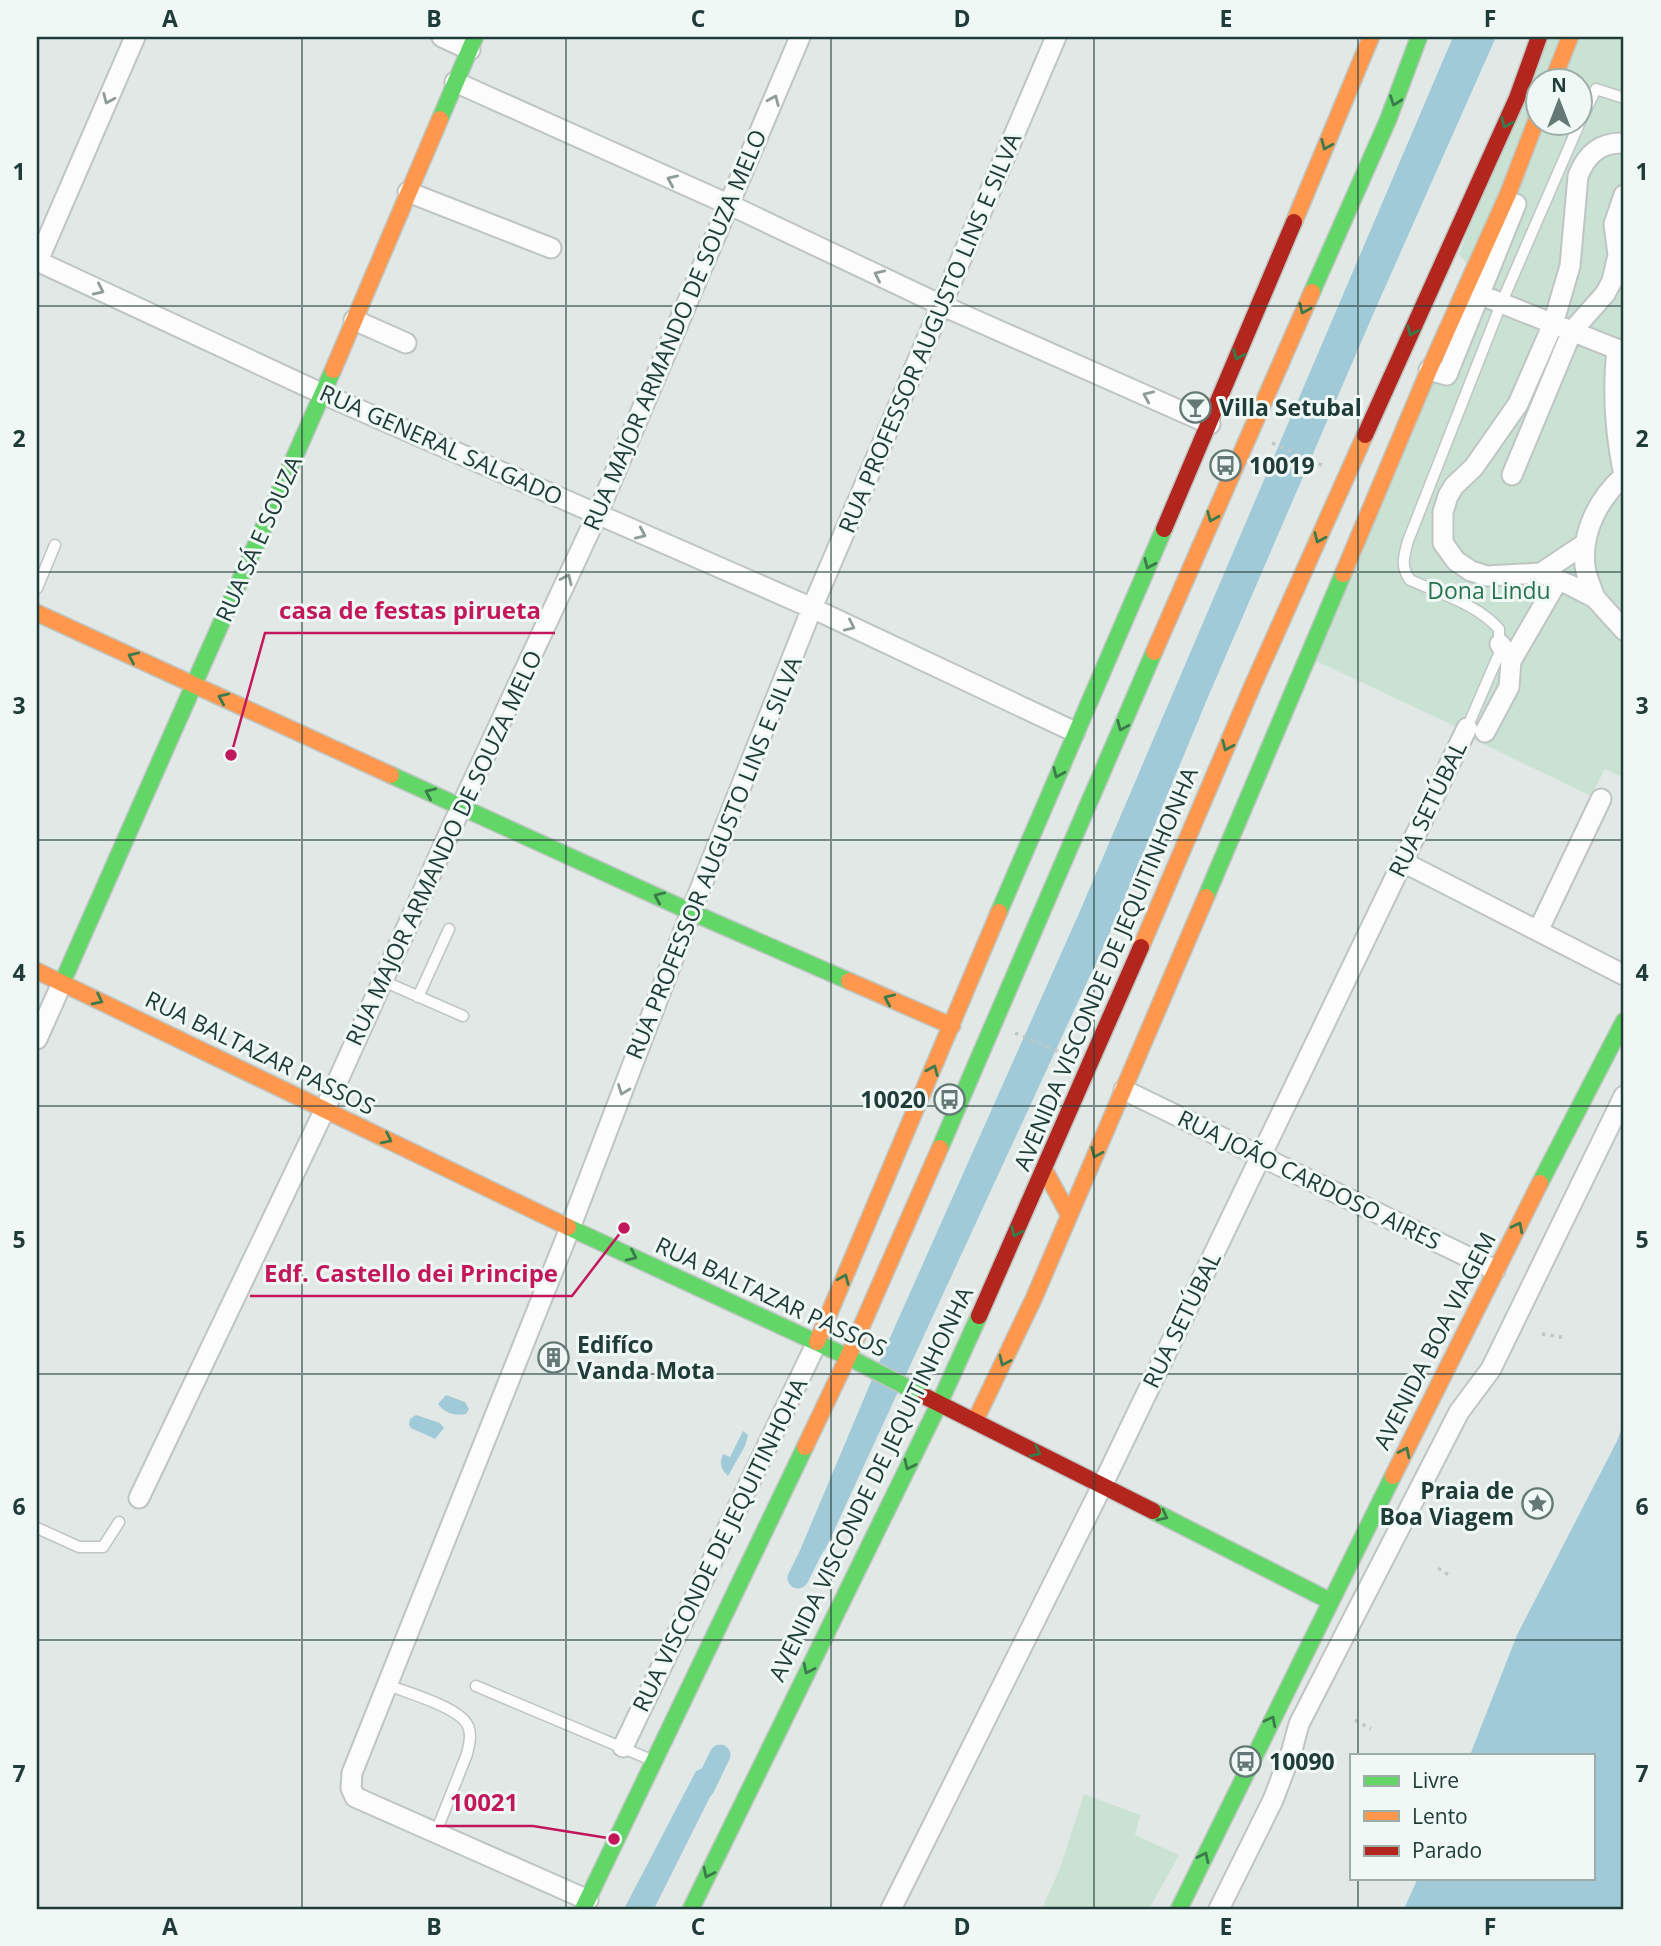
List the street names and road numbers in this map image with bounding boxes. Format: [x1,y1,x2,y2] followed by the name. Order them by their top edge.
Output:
[575,124,773,535] street label: RUA MAJOR ARMANDO DE SOUZA MELO
[830,127,1028,538] street label: RUA PROFESSOR AUGUSTO LINS E SILVA
[315,376,568,512] street label: RUA GENERAL SALGADO
[207,450,309,627] street label: RUA SÁ E SOUZA
[337,645,549,1050] street label: RUA MAJOR ARMANDO DE SOUZA MELO
[617,651,809,1064] street label: RUA PROFESSOR AUGUSTO LINS E SILVA
[1380,735,1474,882] street label: RUA SETÚBAL
[1005,762,1205,1175] street label: AVENIDA VISCONDE DE JEQUITINHONHA
[140,982,381,1122] street label: RUA BALTAZAR PASSOS
[1173,1101,1446,1257] street label: RUA JOÃO CARDOSO AIRES
[1365,1226,1503,1455] street label: AVENIDA BOA VIAGEM
[650,1228,892,1364] street label: RUA BALTAZAR PASSOS
[1134,1246,1228,1393] street label: RUA SETÚBAL
[760,1280,980,1686] street label: AVENIDA VISCONDE DE JEQUITINHONHA
[624,1372,814,1717] street label: RUA VISCONDE DE JEQUITINHOHA

